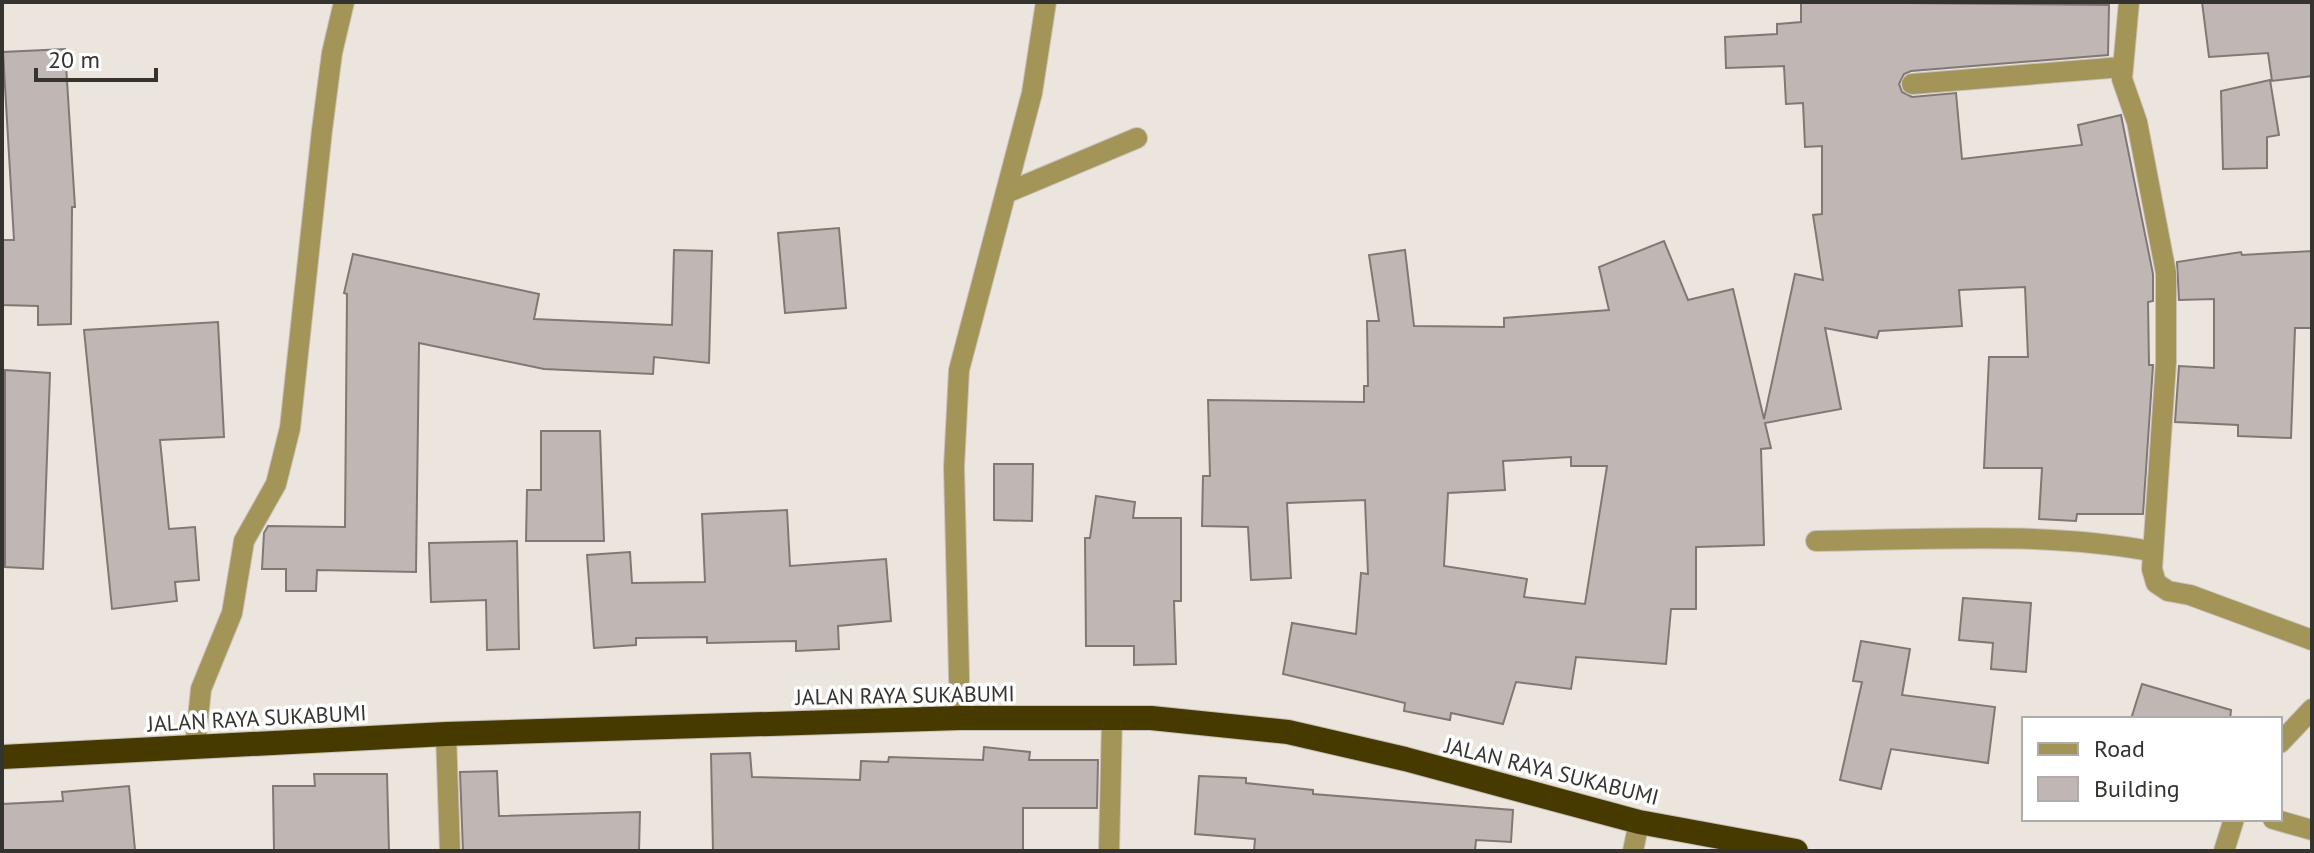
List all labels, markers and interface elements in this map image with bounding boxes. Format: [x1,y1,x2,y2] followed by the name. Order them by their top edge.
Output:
[36,32,156,82] scale bar
[48,44,100,75] text: 20 m
[794,679,1015,711] street label: JALAN RAYA SUKABUMI
[146,698,367,738] street label: JALAN RAYA SUKABUMI
[2022,717,2282,821] legend
[1441,731,1662,811] street label: JALAN RAYA SUKABUMI
[2094,733,2145,764] text: Road
[2094,773,2180,804] text: Building

